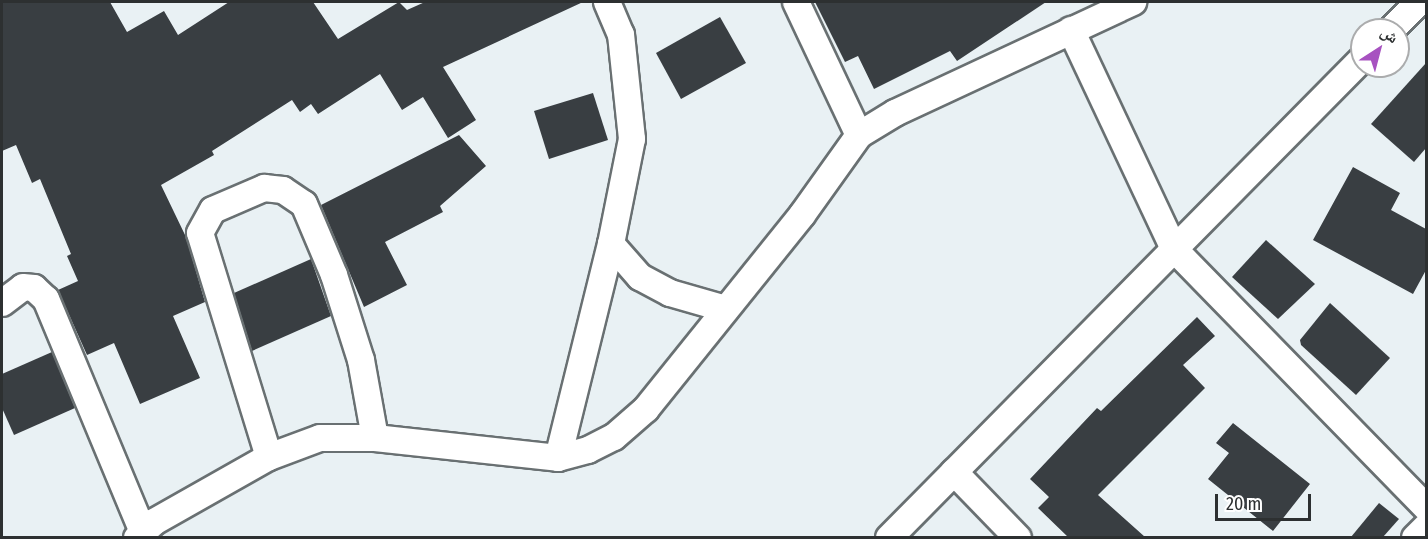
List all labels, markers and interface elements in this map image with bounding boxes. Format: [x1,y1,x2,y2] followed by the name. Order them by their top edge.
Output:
[1350,18,1410,78] north arrow
[1377,22,1402,47] text: ش
[1218,482,1314,520] scale bar
[1226,493,1261,515] text: 20 m

